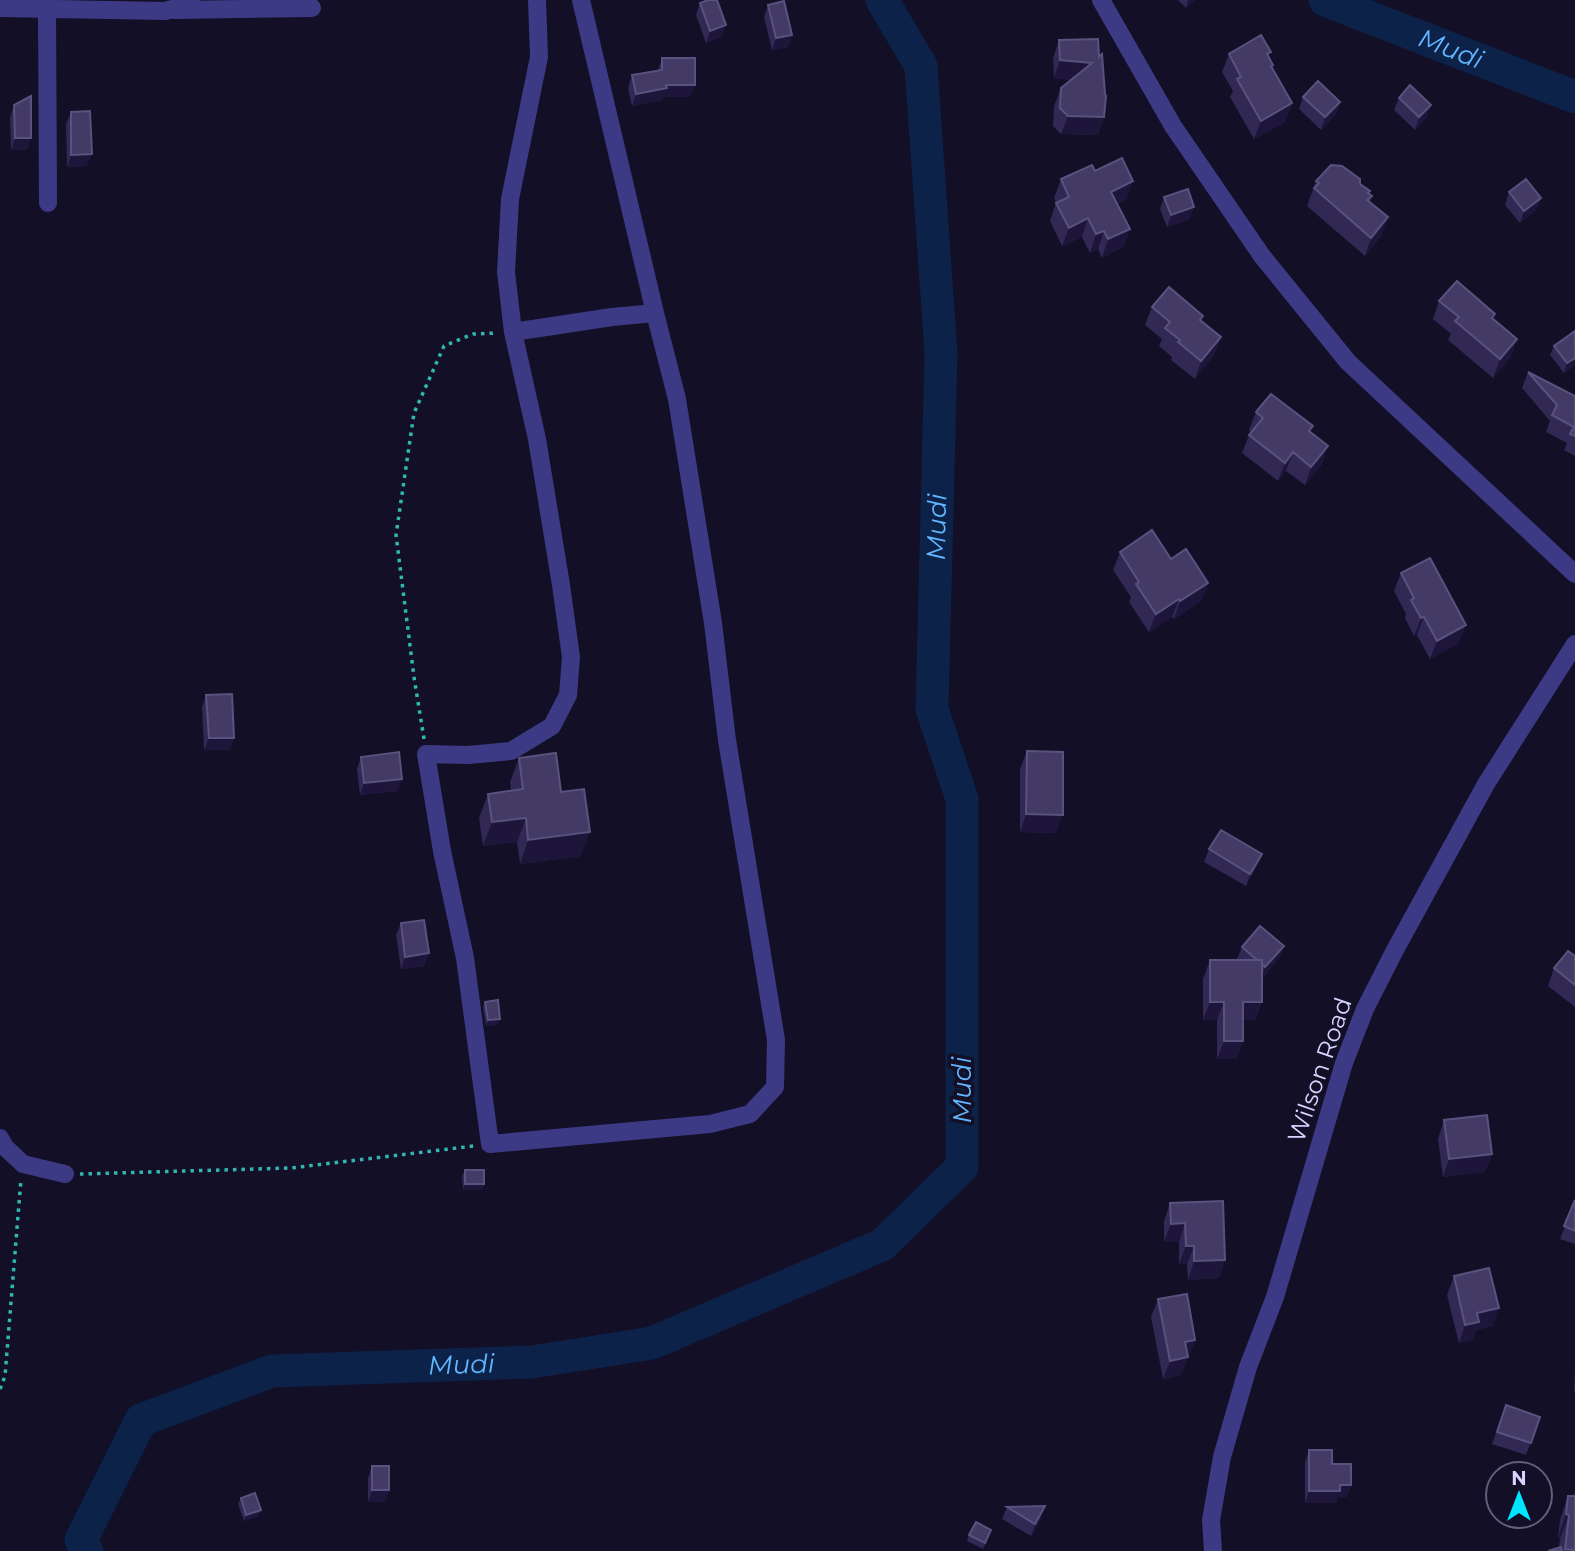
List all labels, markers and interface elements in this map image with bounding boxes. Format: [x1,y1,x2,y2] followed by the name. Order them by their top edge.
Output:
[1414,22,1489,76] water label: Mudi
[920,492,953,561] water label: Mudi
[1281,994,1358,1146] street label: Wilson Road
[946,1056,978,1123] water label: Mudi
[427,1347,496,1382] water label: Mudi
[1484,1460,1554,1530] north arrow
[1511,1467,1527,1490] text: N

